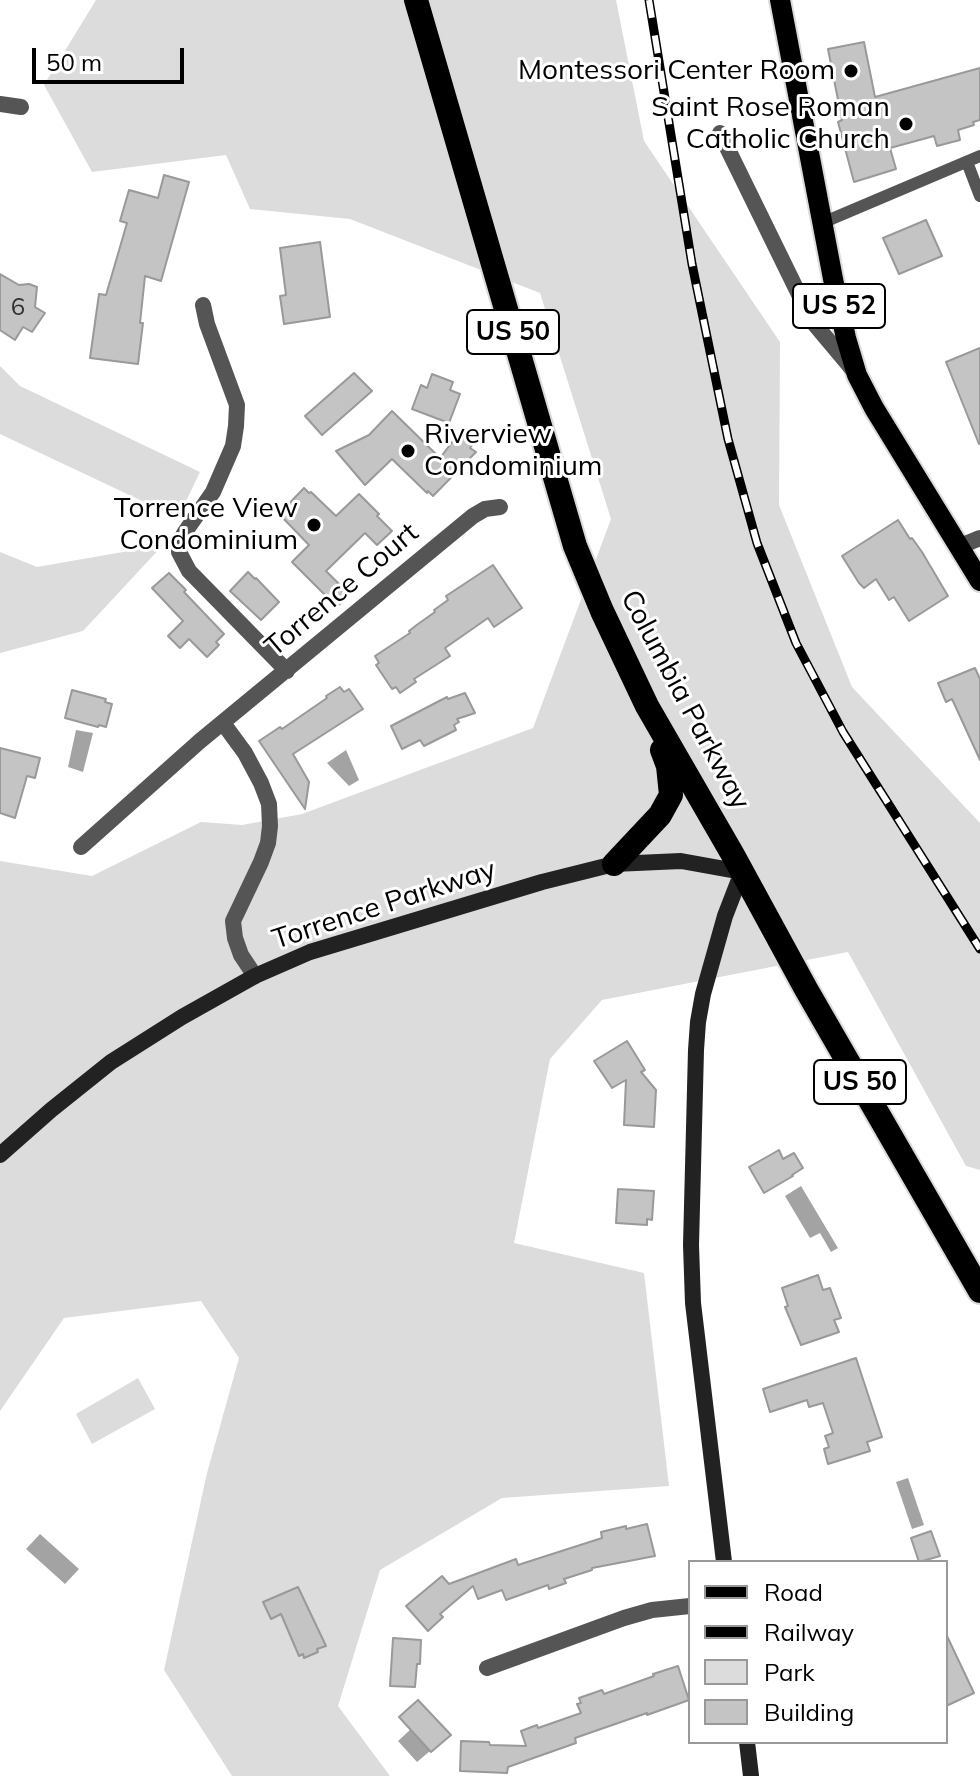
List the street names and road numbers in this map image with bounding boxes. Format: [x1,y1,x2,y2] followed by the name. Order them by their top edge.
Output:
[793,284,885,328] road number: US 52
[467,310,559,354] road number: US 50
[259,516,425,664] street label: Torrence Court
[613,585,757,815] street label: Columbia Parkway
[268,853,500,957] street label: Torrence Parkway
[814,1060,906,1104] road number: US 50

